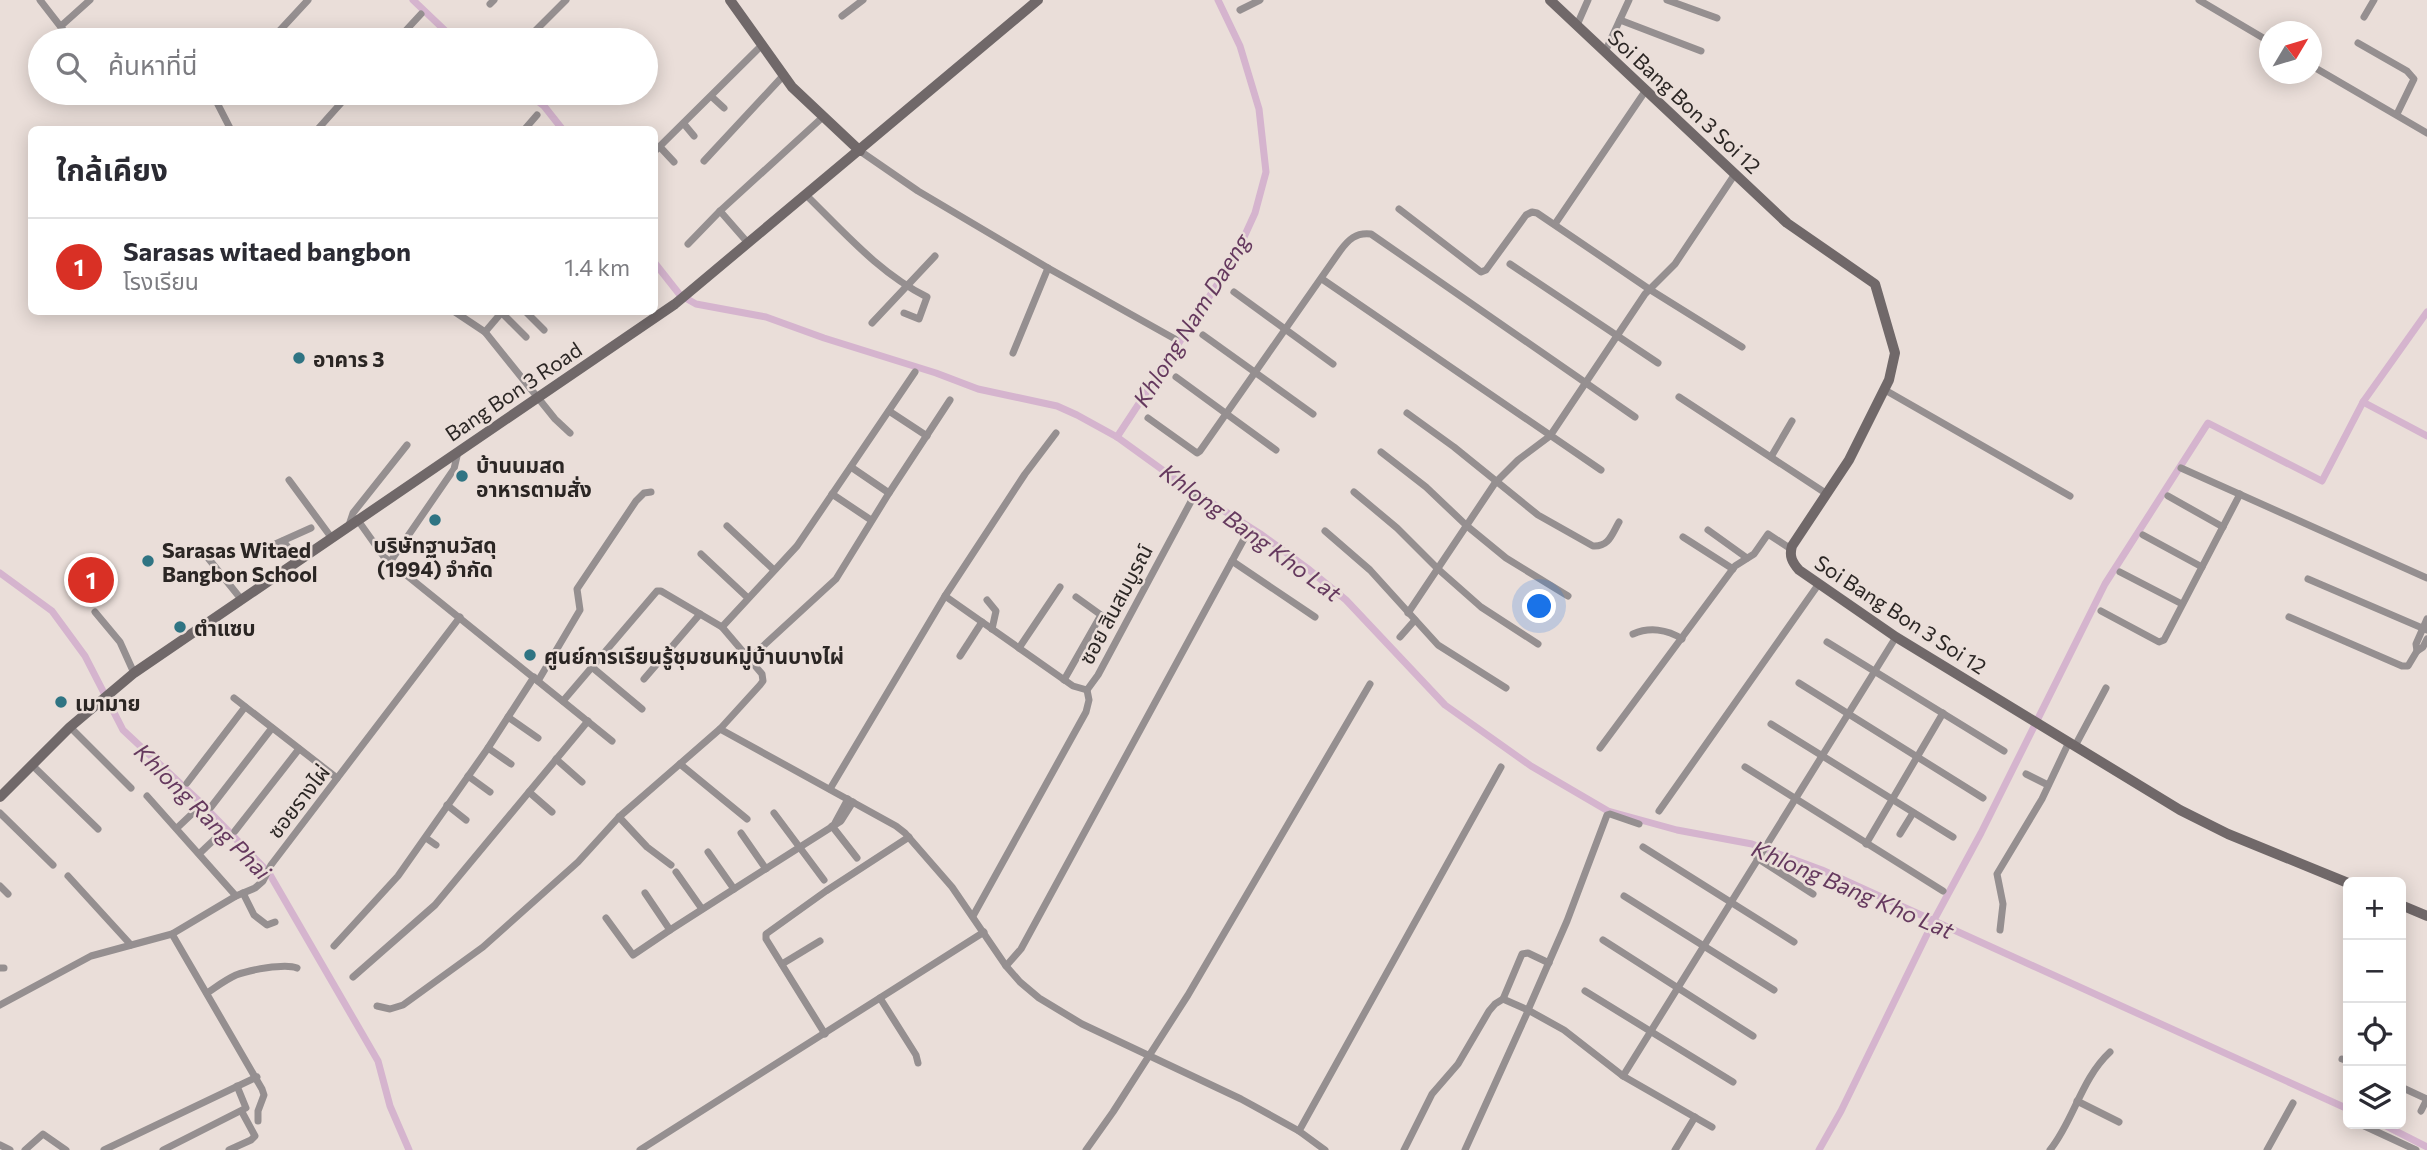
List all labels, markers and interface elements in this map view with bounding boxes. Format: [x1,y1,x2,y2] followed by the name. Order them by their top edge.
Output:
[2259,21,2322,84] north arrow
[1604,24,1766,178] street label: Soi Bang Bon 3 Soi 12
[28,28,658,105] search box
[52,48,90,86] icon: search
[108,49,198,80] text: ค้นหาที่นี่
[56,150,168,187] text: ใกล้เคียง
[1126,227,1256,412] water label: Khlong Nam Daeng
[123,235,411,266] text: Sarasas witaed bangbon
[74,253,84,281] text: 1
[564,253,630,281] text: 1.4 km
[123,267,199,295] text: โรงเรียน
[440,336,586,446] street label: Bang Bon 3 Road
[313,346,384,371] place label: อาคาร 3
[291,350,307,366] marker: อาคาร 3
[476,452,592,501] place label: บ้านนมสด อาหารตามสั่ง
[1155,457,1347,607] water label: Khlong Bang Kho Lat
[454,468,470,484] marker: บ้านนมสด อาหารตามสั่ง
[427,512,443,528] marker: บริษัทฐานวัสดุ (1994) จำกัด
[373,532,497,581] place label: บริษัทฐานวัสดุ (1994) จำกัด
[162,537,318,586] place label: Sarasas Witaed Bangbon School
[1073,540,1159,669] street label: ซอย สินสมบูรณ์
[1811,549,1991,679] street label: Soi Bang Bon 3 Soi 12
[140,553,156,569] marker: Sarasas Witaed Bangbon School
[68,554,114,606] pin: 1
[1522,589,1556,623] your location
[194,615,256,640] place label: ตำแซบ
[172,619,188,635] marker: ตำแซบ
[544,643,844,670] place label: ศูนย์การเรียนรู้ชุมชนหมู่บ้านบางไผ่
[522,647,538,663] marker: ศูนย์การเรียนรู้ชุมชนหมู่บ้านบางไผ่
[75,690,141,715] place label: เมามาย
[53,694,69,710] marker: เมามาย
[129,737,278,886] water label: Khlong Rang Phai
[262,759,334,843] street label: ซอยรางไผ่
[1748,834,1959,944] water label: Khlong Bang Kho Lat
[2343,877,2406,1129] map controls
[2343,877,2406,940] button: +
[2343,940,2406,1003] button: −
[2343,1003,2406,1066] button: locate
[2343,1066,2406,1129] button: layers

